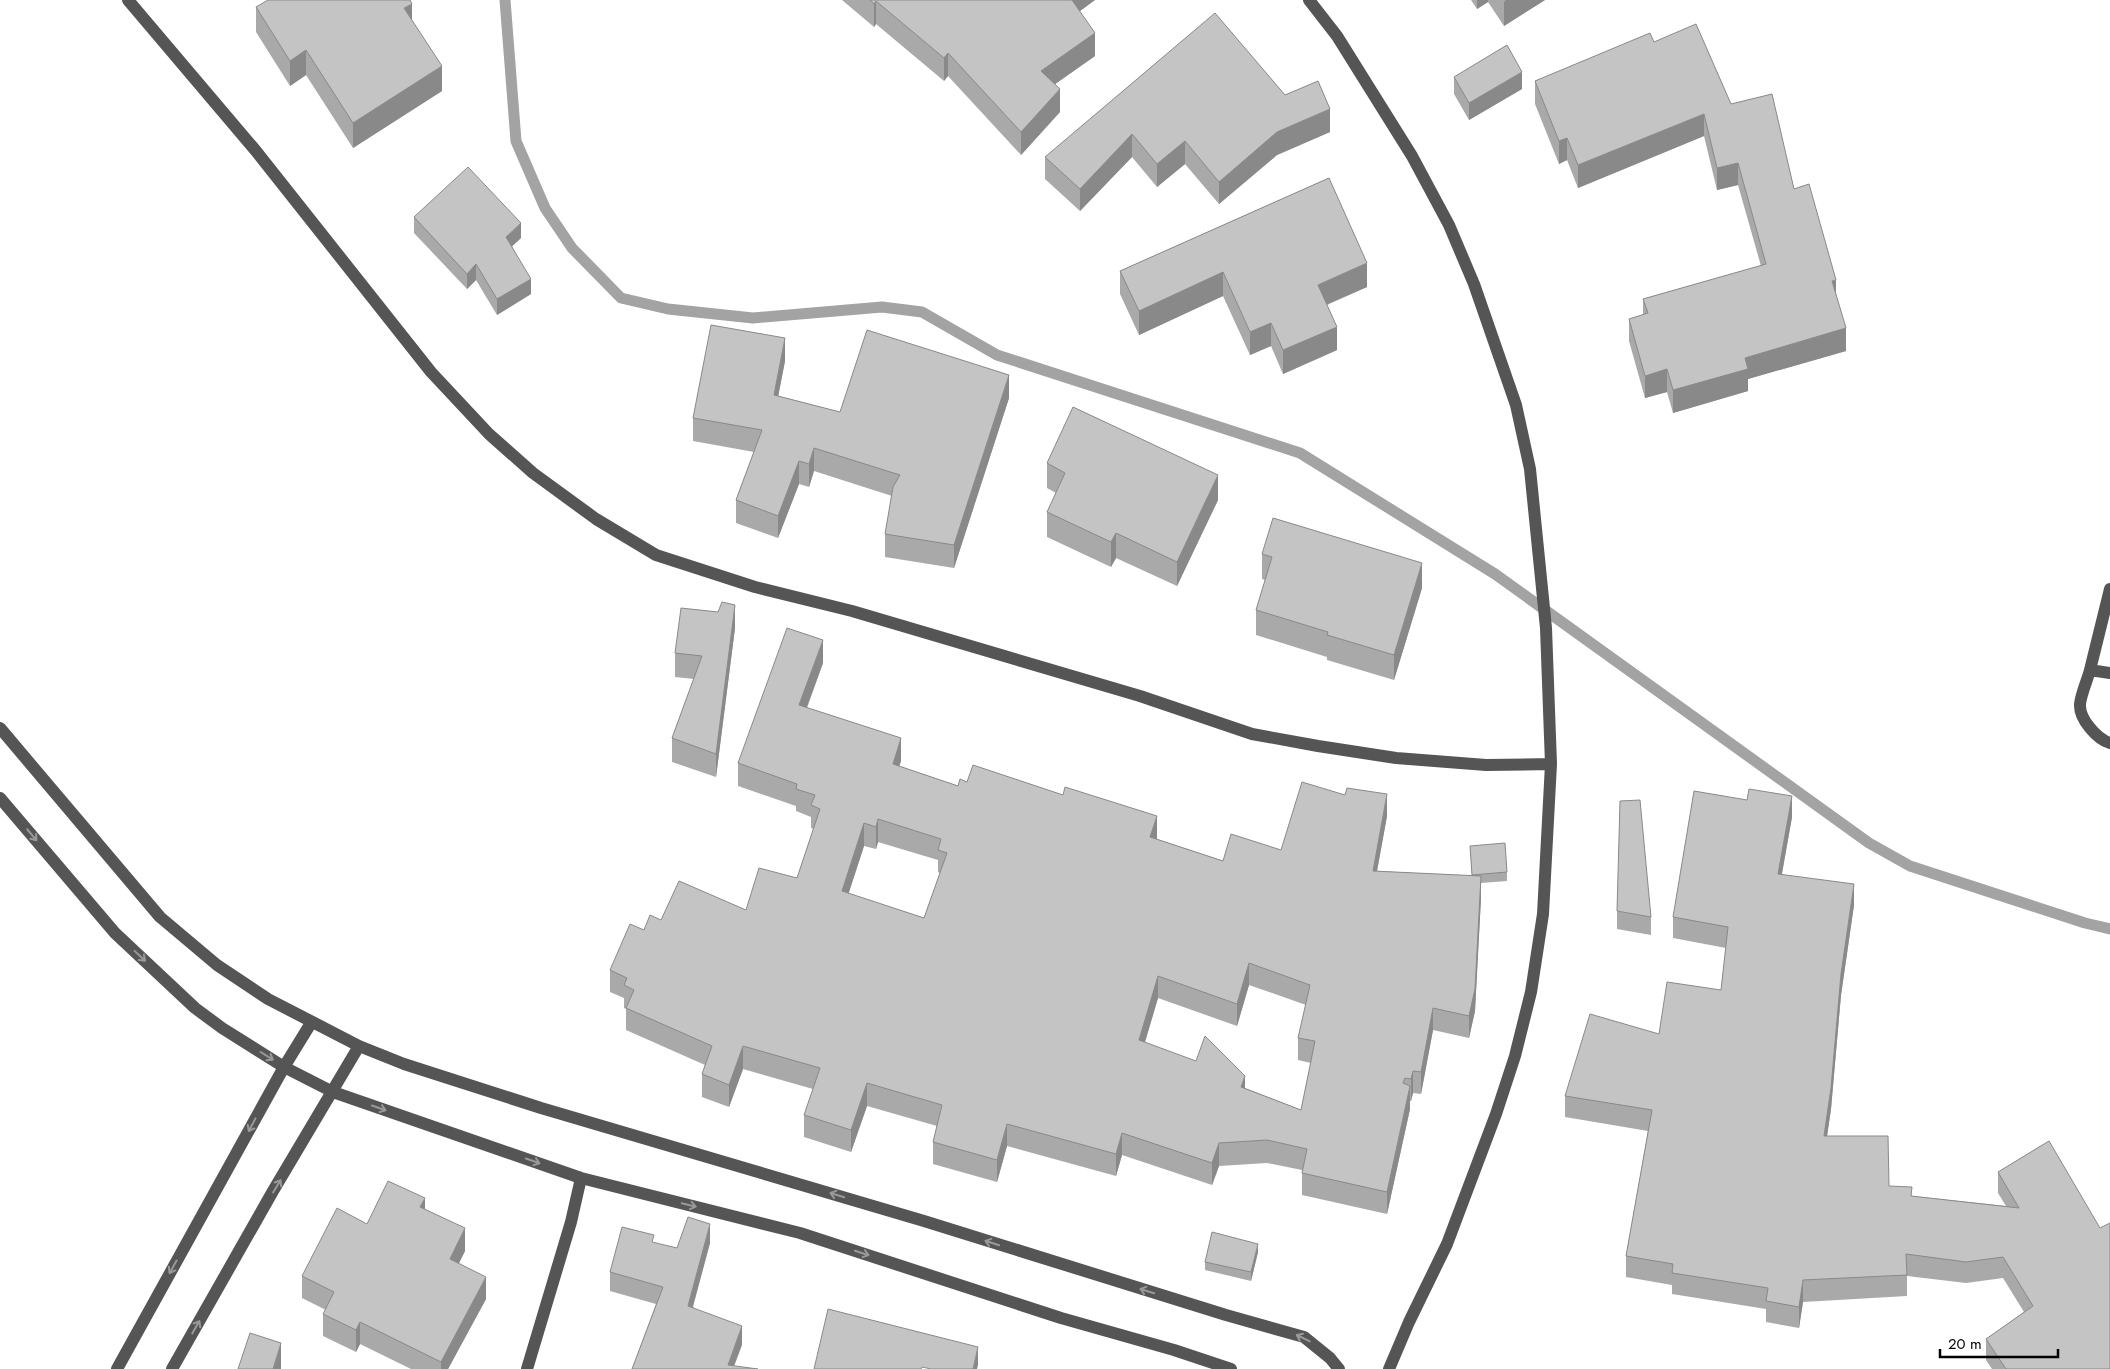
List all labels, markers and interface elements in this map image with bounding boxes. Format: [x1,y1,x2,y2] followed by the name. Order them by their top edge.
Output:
[26,828,37,841] one-way arrow
[133,950,146,962] one-way arrow
[259,1052,273,1062] one-way arrow
[371,1103,387,1113] one-way arrow
[247,1118,257,1133] one-way arrow
[524,1157,540,1166] one-way arrow
[272,1179,282,1193] one-way arrow
[829,1189,845,1199] one-way arrow
[680,1201,696,1210] one-way arrow
[985,1237,1001,1247] one-way arrow
[854,1249,870,1259] one-way arrow
[167,1259,177,1274] one-way arrow
[1140,1286,1156,1295] one-way arrow
[192,1320,202,1334] one-way arrow
[1940,1326,2058,1358] scale bar
[1295,1333,1310,1343] one-way arrow
[1948,1333,1982,1355] text: 20 m

